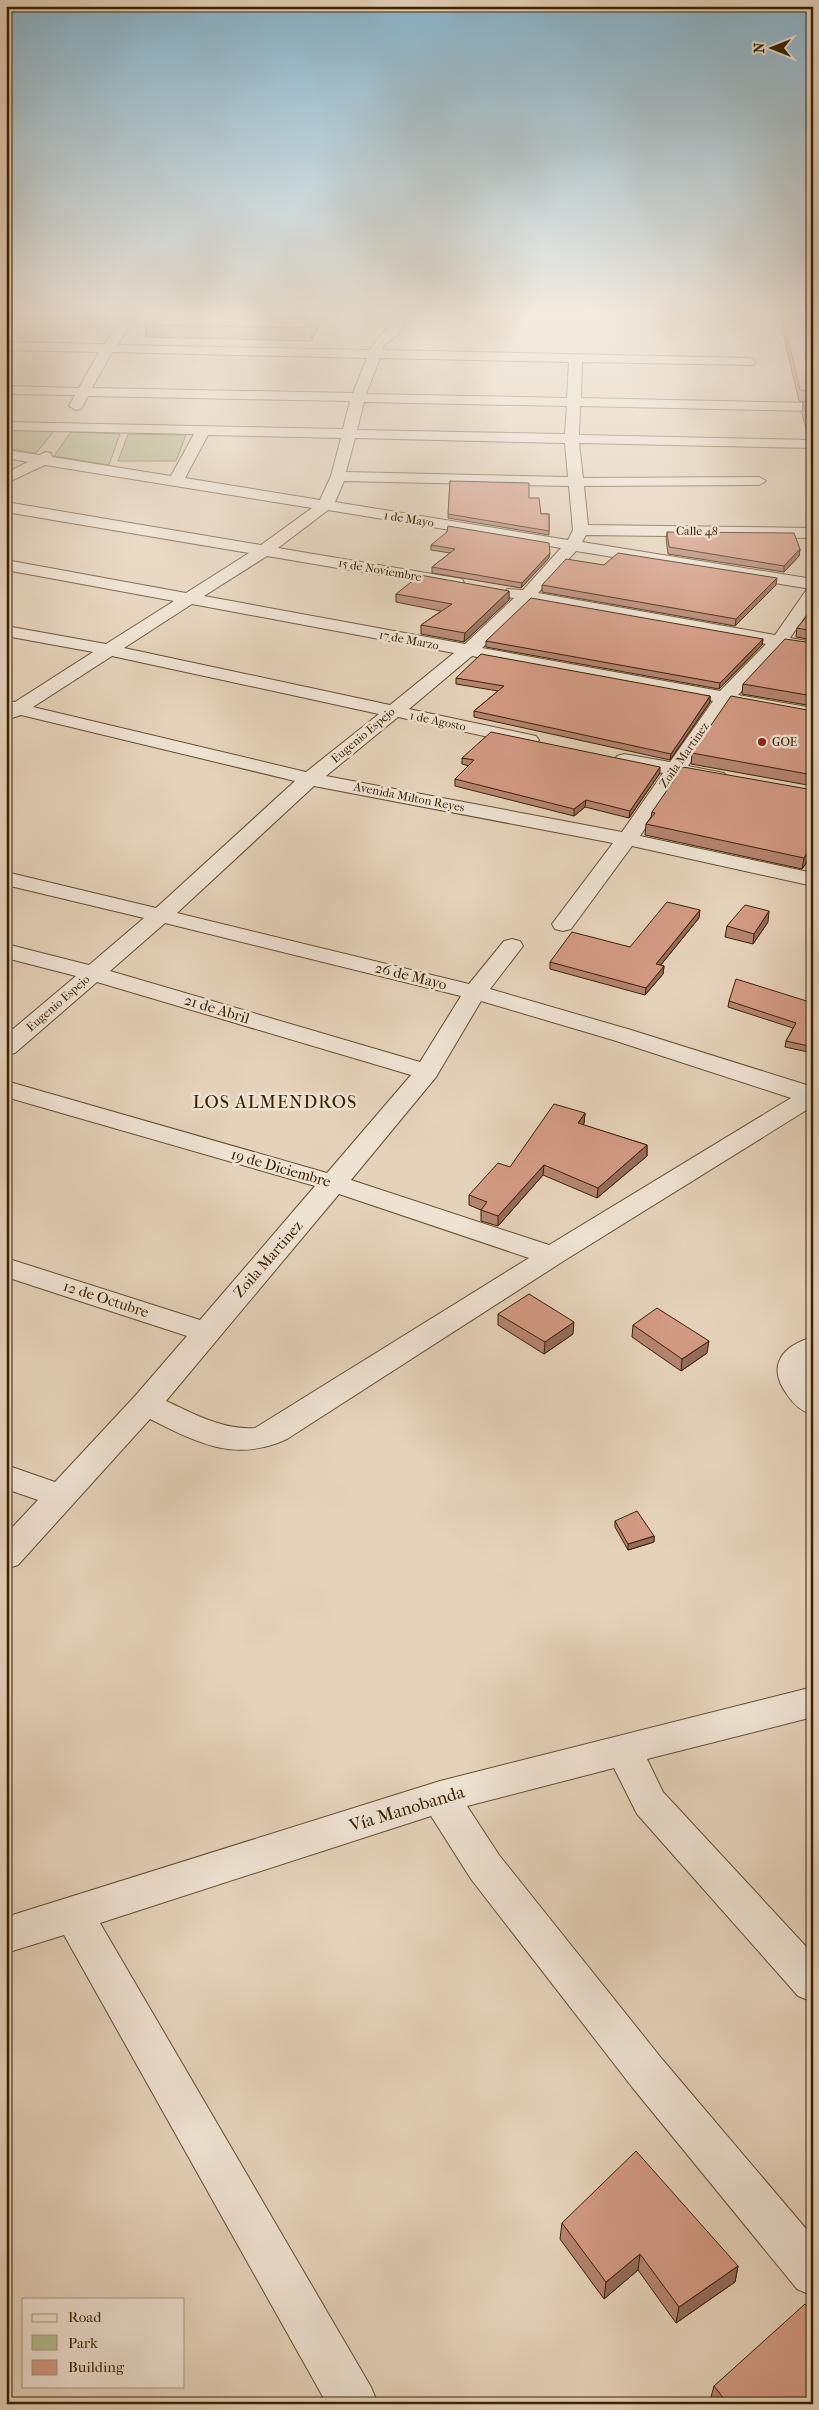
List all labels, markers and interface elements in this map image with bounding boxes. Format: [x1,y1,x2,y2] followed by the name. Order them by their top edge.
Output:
[746,22,796,72] north arrow
[751,42,768,53] text: N
[383,508,435,530] street label: 1 de Mayo
[676,524,718,538] street label: Calle 48
[337,556,423,584] street label: 15 de Noviembre
[378,627,440,653] street label: 17 de Marzo
[328,704,398,766] street label: Eugenio Espejo
[409,708,467,734] street label: 1 de Agosto
[656,719,712,790] street label: Zoila Martinez
[772,735,797,749] place label: GOE
[756,736,768,748] marker: GOE
[351,779,466,815] street label: Avenida Milton Reyes
[373,958,449,994] street label: 26 de Mayo
[24,972,92,1034] street label: Eugenio Espejo
[182,991,252,1027] street label: 21 de Abril
[193,1092,357,1113] district label: LOS ALMENDROS
[229,1145,334,1191] street label: 19 de Diciembre
[230,1217,307,1301] street label: Zoila Martinez
[61,1277,152,1321] street label: 12 de Octubre
[346,1781,468,1837] street label: Vía Manobanda
[22,2298,185,2388] legend
[68,2308,102,2326] text: Road
[68,2334,98,2352] text: Park
[68,2358,125,2376] text: Building

